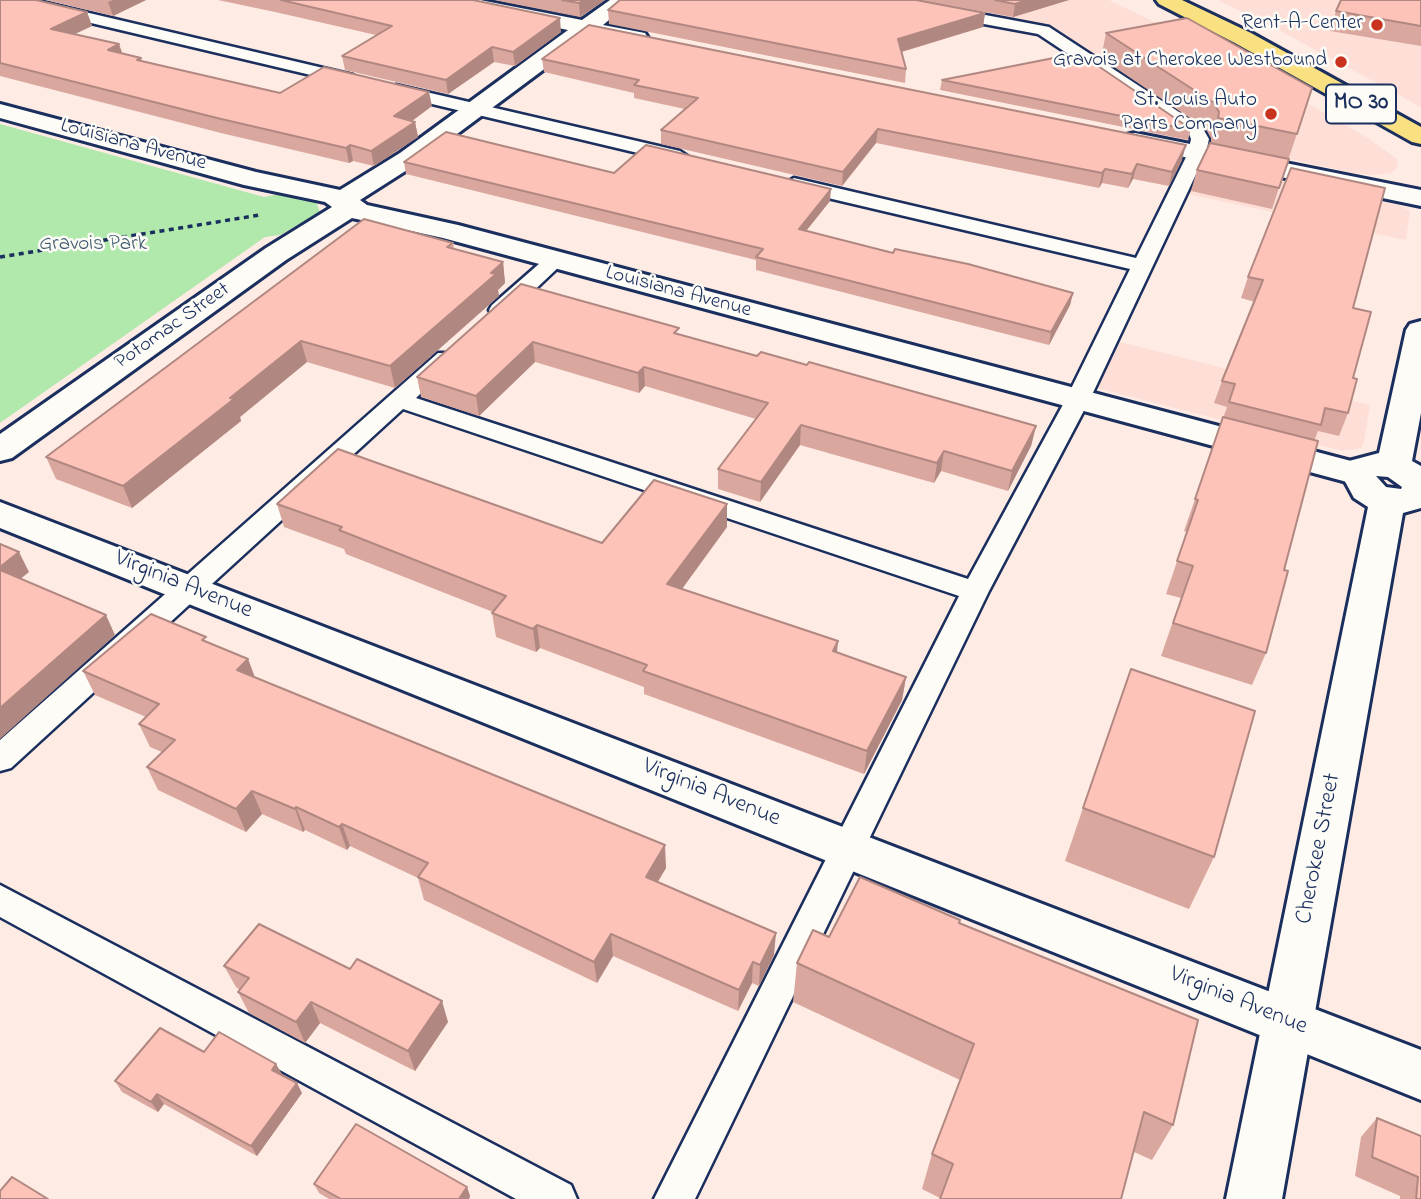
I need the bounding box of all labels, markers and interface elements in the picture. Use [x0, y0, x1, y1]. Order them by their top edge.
place label: Rent-A-Center [1242, 12, 1363, 38]
marker: Rent-A-Center [1369, 17, 1385, 33]
place label: Gravois at Cherokee Westbound [1053, 49, 1327, 75]
marker: Gravois at Cherokee Westbound [1333, 54, 1349, 70]
road number: MO 30 [1326, 85, 1396, 124]
place label: St. Louis Auto Parts Company [1122, 89, 1257, 139]
marker: St. Louis Auto Parts Company [1263, 106, 1279, 122]
street label: Louisiana Avenue [57, 114, 209, 178]
park label: Gravois Park [39, 233, 147, 259]
street label: Louisiana Avenue [602, 261, 754, 325]
street label: Potomac Street [111, 278, 235, 376]
street label: Virginia Avenue [110, 545, 256, 627]
street label: Virginia Avenue [638, 753, 784, 835]
street label: Cherokee Street [1291, 771, 1349, 927]
street label: Virginia Avenue [1165, 961, 1311, 1043]

